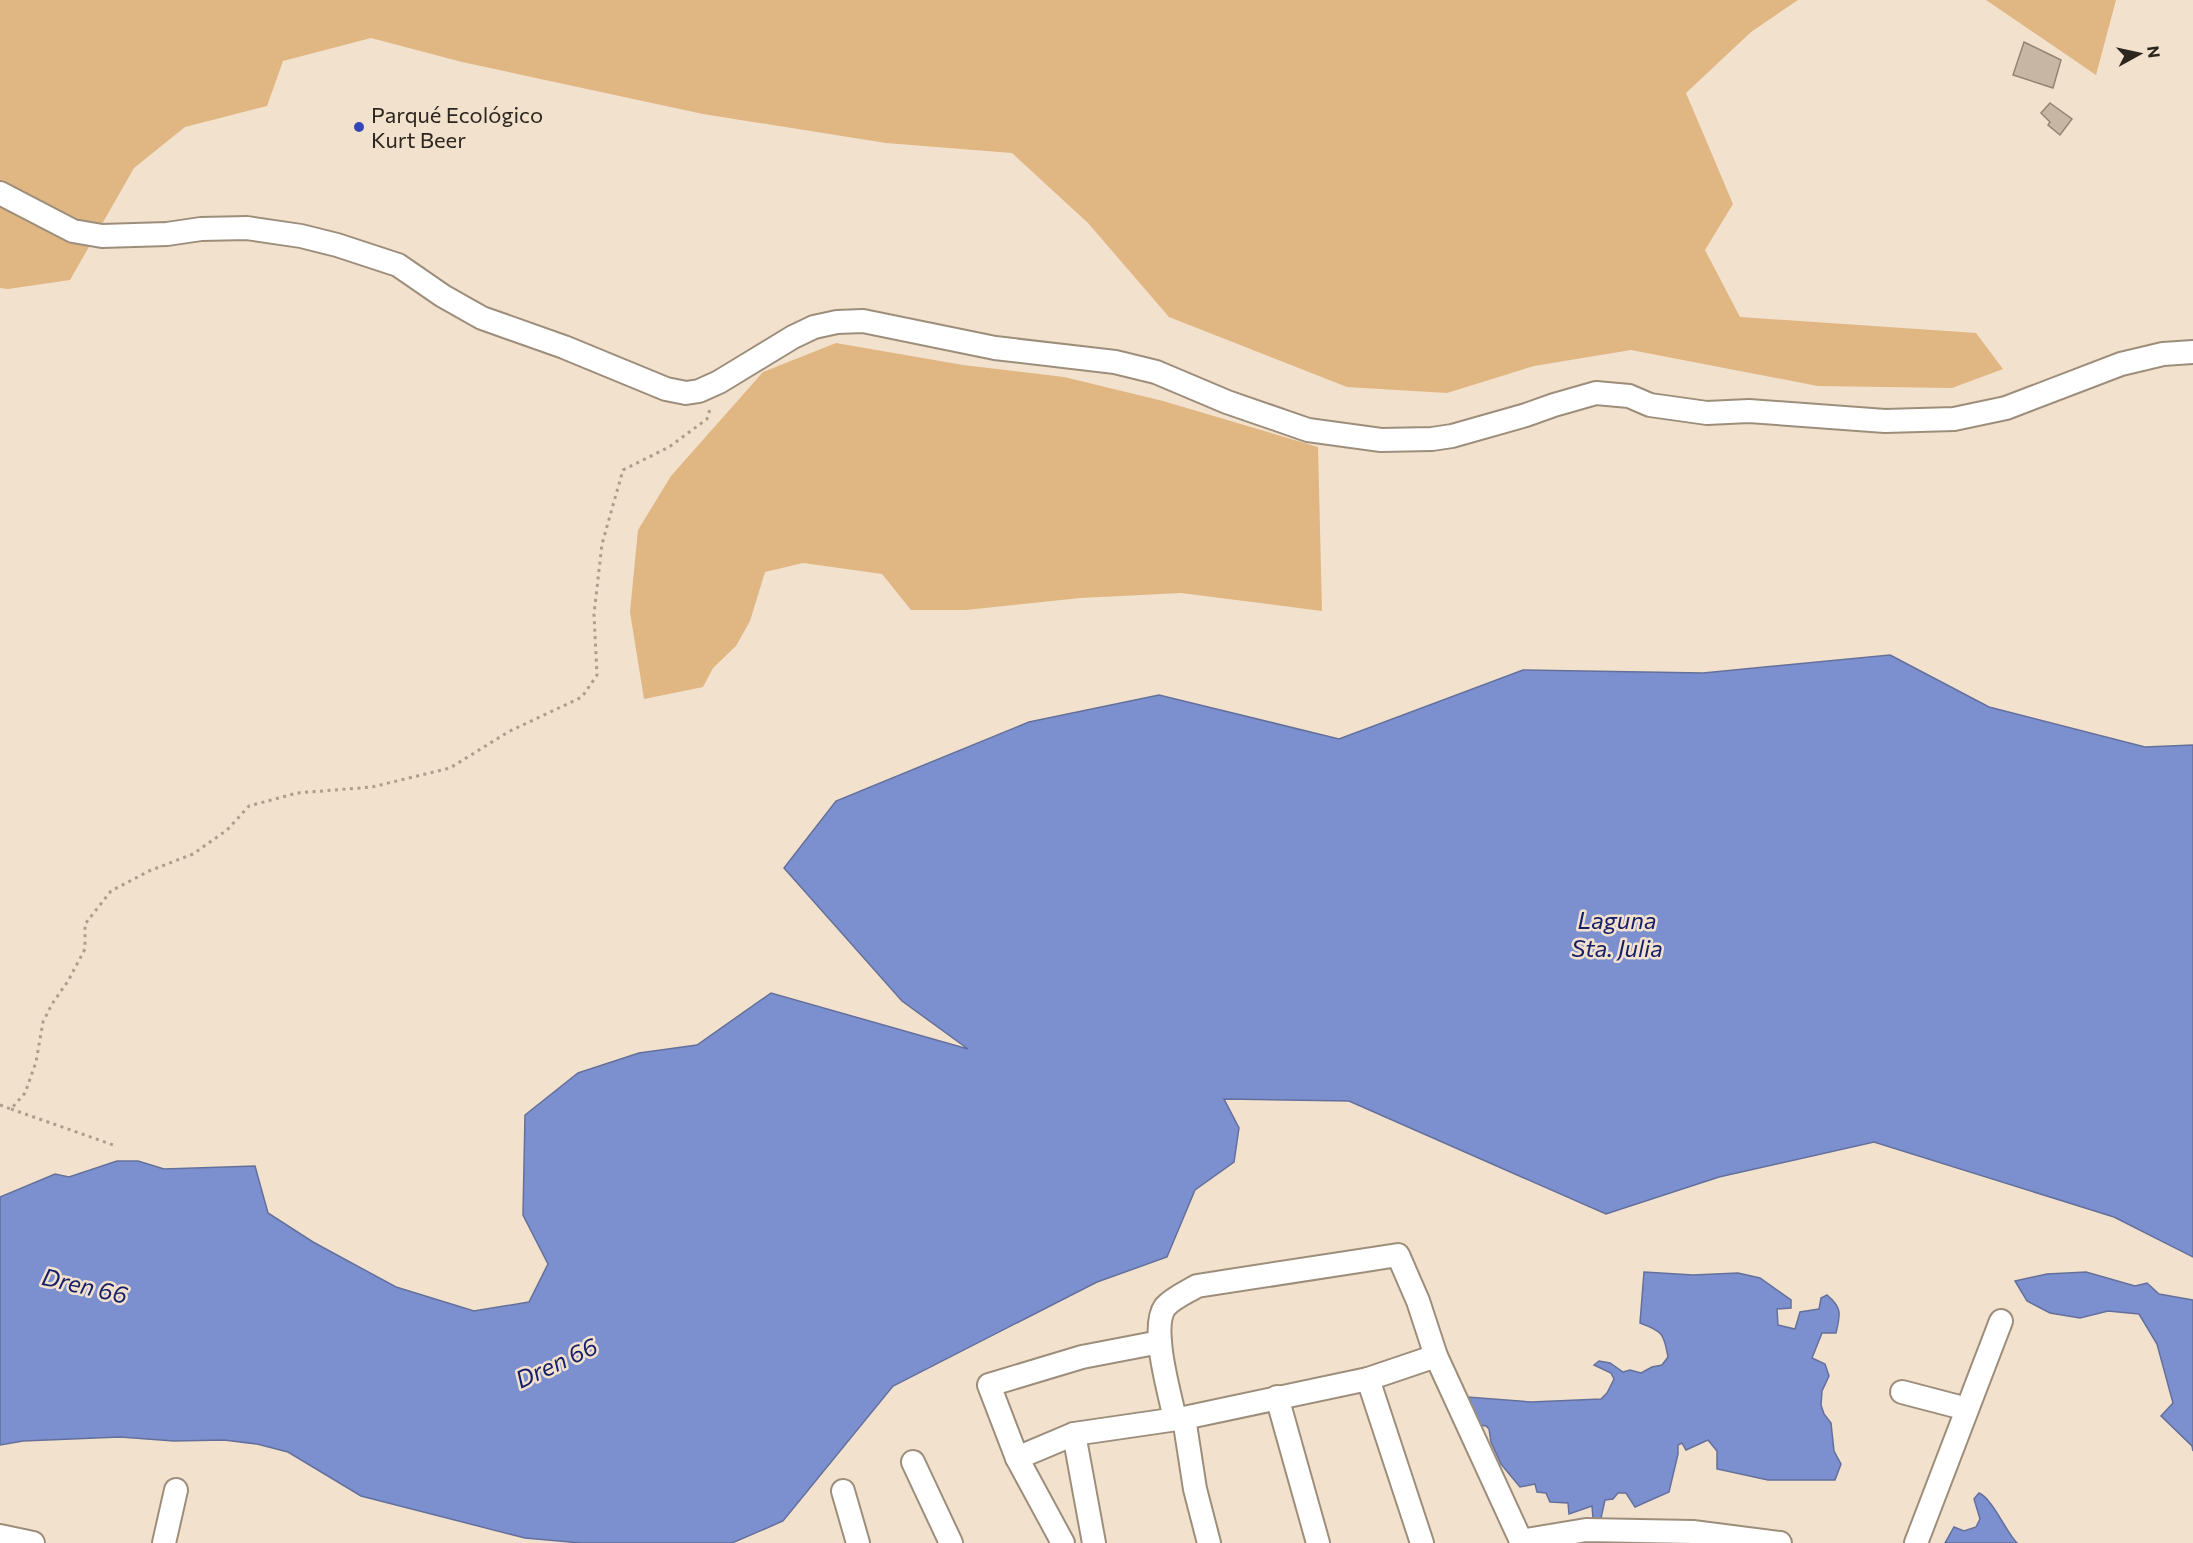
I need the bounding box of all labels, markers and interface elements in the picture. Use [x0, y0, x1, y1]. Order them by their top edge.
north arrow [2109, 24, 2169, 84]
text: N [2144, 45, 2165, 59]
place label: Parqué Ecológico Kurt Beer [371, 101, 543, 153]
marker: Parqué Ecológico Kurt Beer [352, 120, 366, 134]
water label: Laguna Sta. Julia [1571, 905, 1663, 962]
water label: Dren 66 [39, 1261, 131, 1309]
water label: Dren 66 [510, 1330, 602, 1394]

